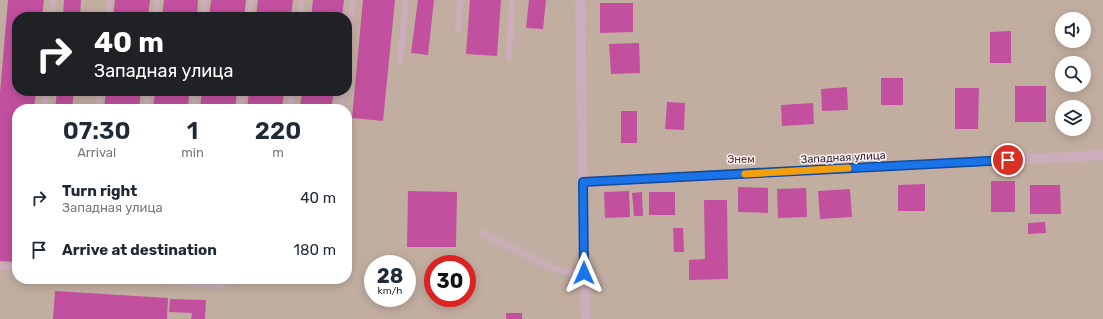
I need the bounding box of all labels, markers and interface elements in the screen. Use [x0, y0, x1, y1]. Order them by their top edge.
map controls [1055, 12, 1091, 136]
button: sound [1055, 12, 1091, 48]
text: 40 m [94, 26, 164, 59]
icon: right [28, 28, 80, 80]
button: search [1055, 56, 1091, 92]
text: Западная улица [94, 60, 233, 82]
button: layers [1055, 100, 1091, 136]
text: 07:30 [63, 117, 131, 145]
text: 1 [187, 117, 198, 145]
text: 220 [255, 117, 301, 145]
pin [991, 143, 1025, 177]
text: Arrival [77, 145, 116, 160]
text: min [181, 145, 204, 160]
text: m [272, 145, 284, 160]
street label: Западная улица [800, 149, 886, 166]
icon: arrive [997, 149, 1019, 171]
park label: Энем [727, 153, 755, 166]
text: Turn right [62, 182, 137, 200]
icon: right [28, 187, 50, 209]
text: 40 m [300, 189, 336, 207]
text: Западная улица [62, 200, 163, 215]
icon: arrive [28, 239, 50, 261]
text: Arrive at destination [62, 241, 217, 259]
text: 180 m [294, 241, 336, 259]
position arrow [563, 252, 605, 294]
speed limit sign: 30 [424, 255, 476, 307]
text: 28 [377, 264, 403, 288]
text: km/h [378, 285, 402, 297]

